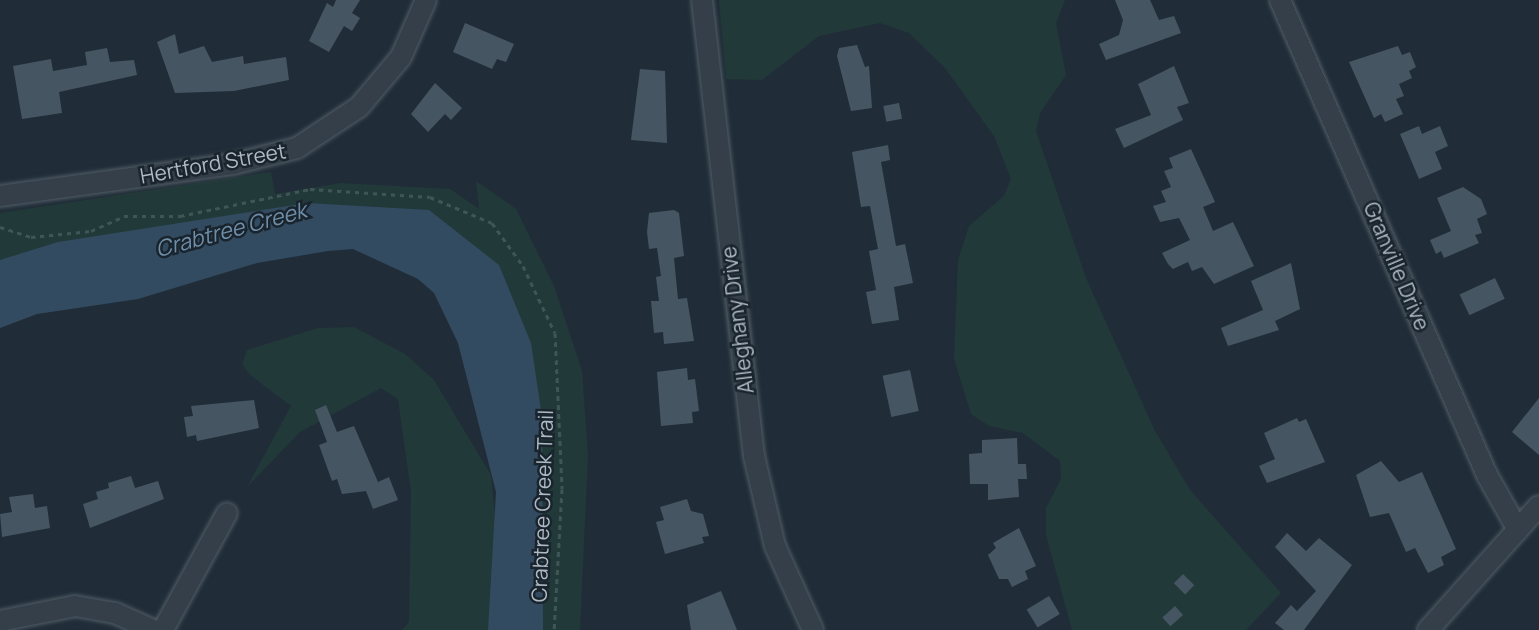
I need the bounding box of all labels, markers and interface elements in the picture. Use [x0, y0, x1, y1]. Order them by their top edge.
street label: Hertford Street [138, 138, 288, 188]
water label: Crabtree Creek [153, 197, 309, 263]
street label: Granville Drive [1359, 198, 1435, 334]
street label: Alleghany Drive [715, 245, 759, 395]
street label: Crabtree Creek Trail [526, 409, 558, 603]

